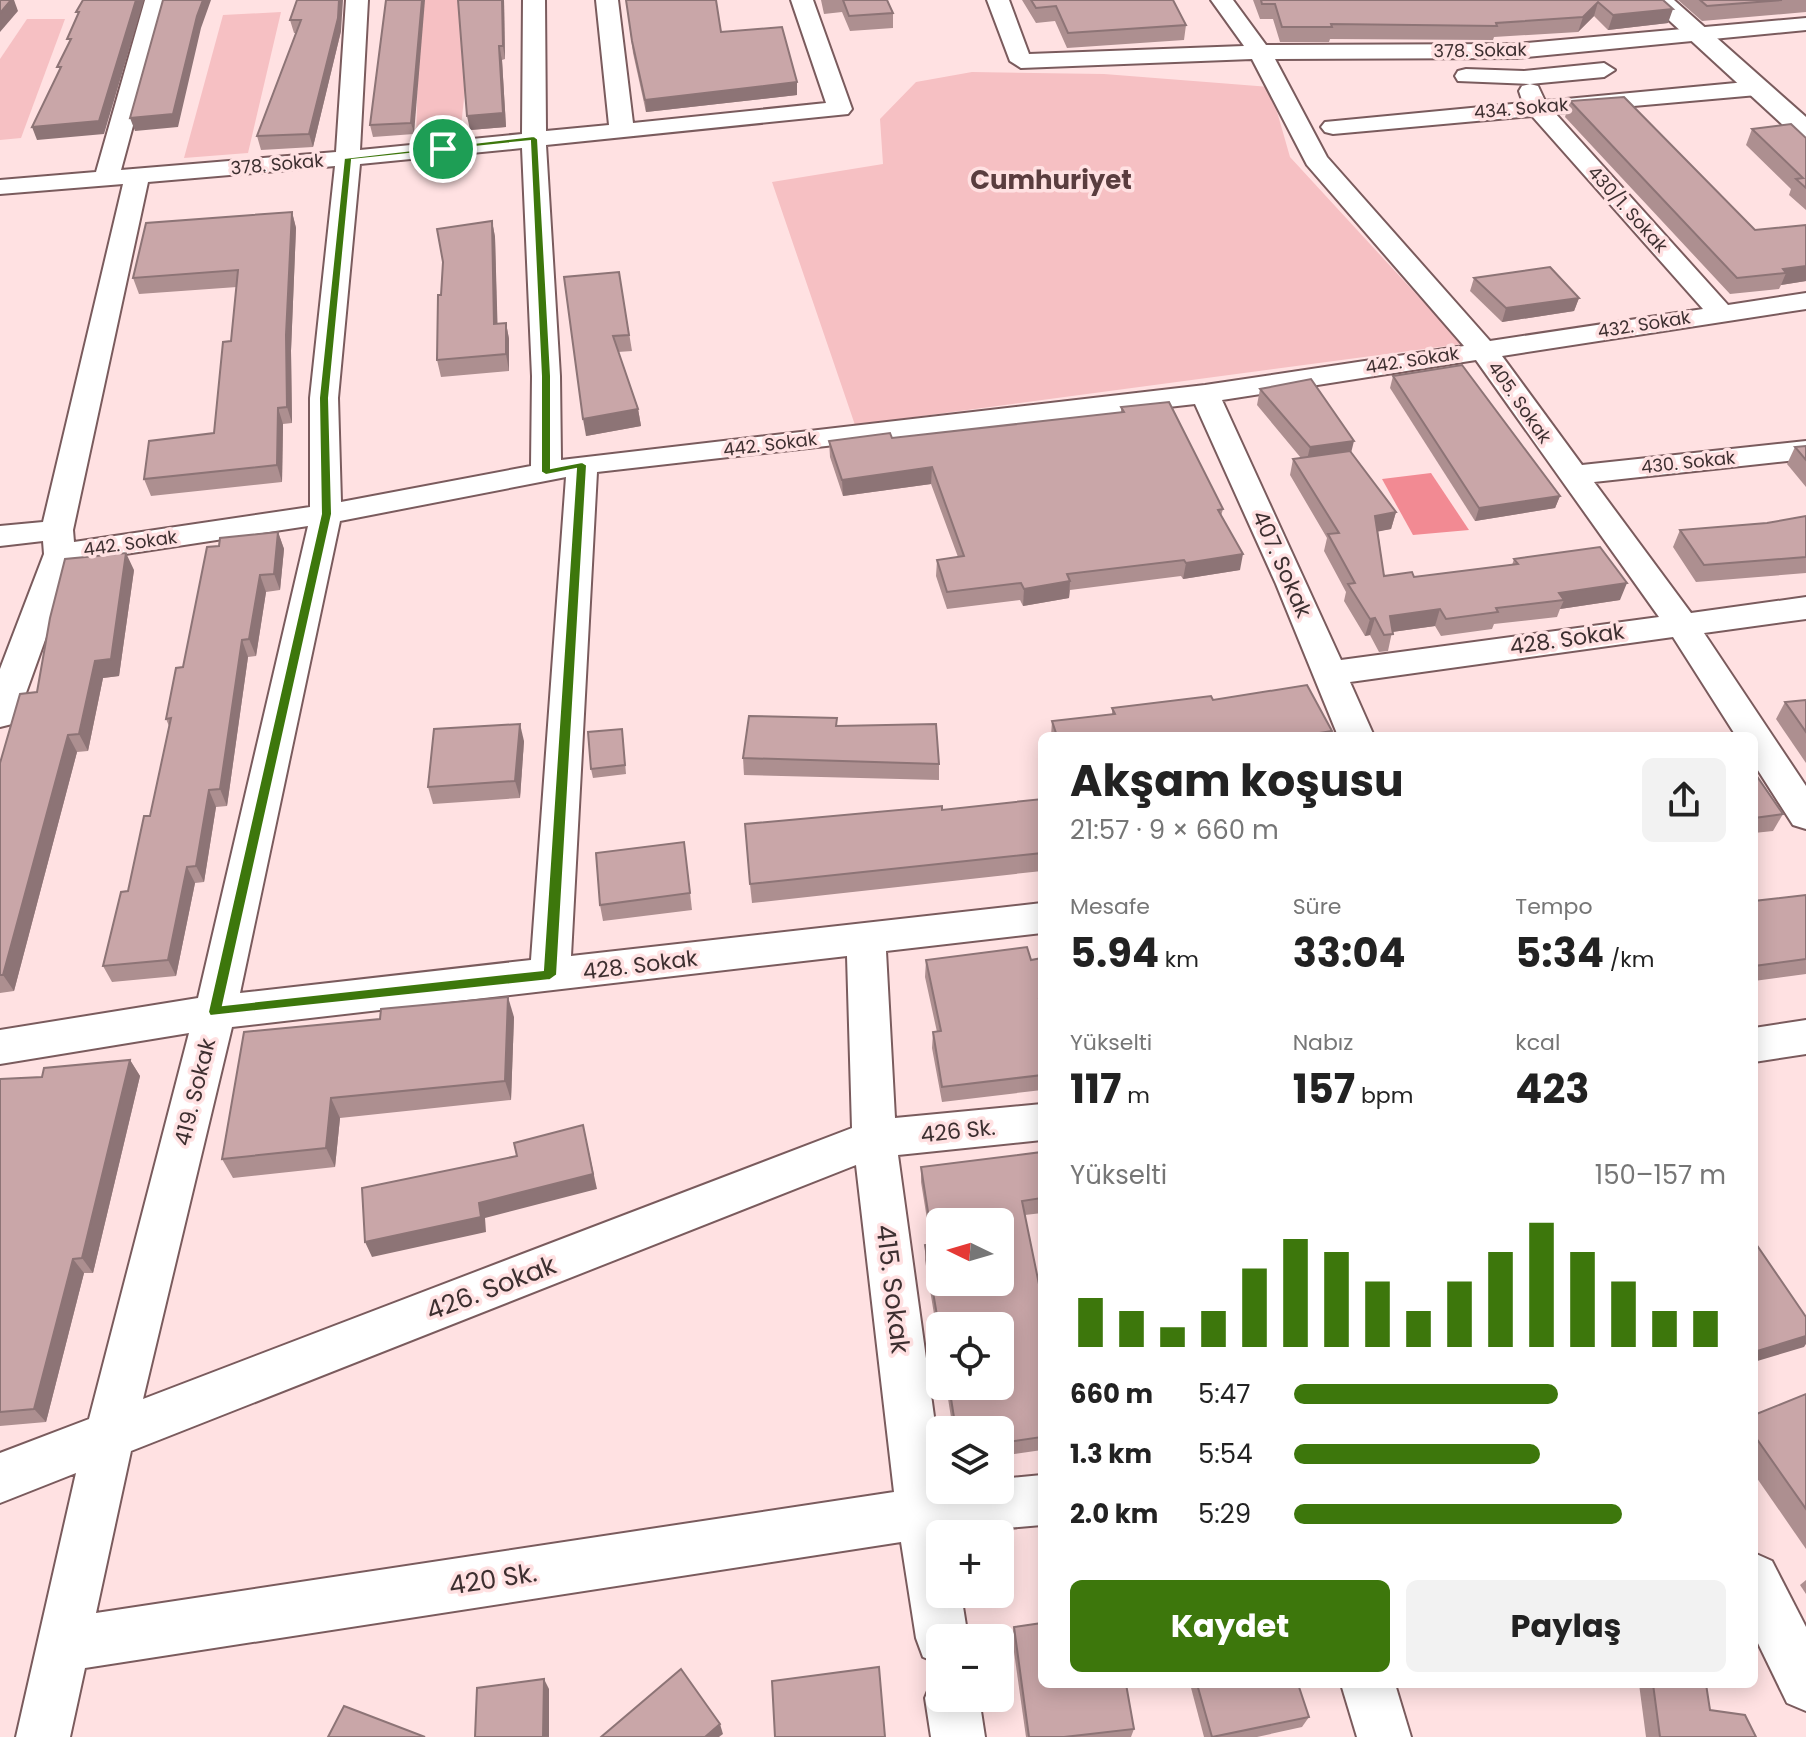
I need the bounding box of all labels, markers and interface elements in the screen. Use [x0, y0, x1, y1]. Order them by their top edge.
street label: 378. Sokak [1433, 37, 1528, 63]
street label: 434. Sokak [1473, 91, 1570, 125]
pin [409, 115, 477, 183]
icon: arrive [421, 127, 465, 171]
street label: 378. Sokak [230, 147, 325, 181]
street label: 430/1. Sokak [1582, 160, 1674, 258]
district label: Cumhuriyet [970, 162, 1132, 198]
street label: 432. Sokak [1596, 304, 1693, 344]
street label: 442. Sokak [1363, 340, 1461, 380]
street label: 405. Sokak [1482, 356, 1558, 449]
street label: 442. Sokak [722, 426, 819, 462]
street label: 430. Sokak [1640, 445, 1737, 479]
street label: 407. Sokak [1245, 505, 1320, 623]
street label: 442. Sokak [82, 524, 179, 562]
street label: 428. Sokak [1508, 616, 1627, 662]
text: Akşam koşusu [1070, 750, 1404, 811]
button: share [1642, 758, 1726, 842]
text: 21:57 · 9 × 660 m [1070, 812, 1279, 848]
text: Mesafe [1070, 891, 1150, 922]
text: Süre [1293, 891, 1342, 922]
text: Tempo [1515, 891, 1592, 922]
text: 5.94 [1070, 925, 1159, 981]
text: 33:04 [1293, 925, 1406, 981]
text: 5:34 [1515, 925, 1604, 981]
street label: 428. Sokak [581, 943, 700, 987]
text: km [1159, 944, 1199, 975]
text: /km [1604, 944, 1654, 975]
text: Yükselti [1070, 1027, 1152, 1058]
text: Nabız [1293, 1027, 1353, 1058]
text: kcal [1515, 1027, 1560, 1058]
street label: 419. Sokak [167, 1034, 223, 1149]
text: 117 [1070, 1061, 1121, 1117]
text: 157 [1293, 1061, 1355, 1117]
text: 423 [1515, 1061, 1589, 1117]
text: m [1121, 1080, 1150, 1111]
text: bpm [1355, 1080, 1413, 1111]
street label: 426 Sk. [919, 1112, 997, 1150]
text: Yükselti [1070, 1157, 1167, 1193]
text: 150–157 m [1595, 1157, 1726, 1193]
north arrow [926, 1208, 1014, 1296]
map controls [926, 1208, 1014, 1712]
street label: 415. Sokak [867, 1222, 919, 1356]
street label: 426. Sokak [421, 1247, 562, 1329]
button: locate [926, 1312, 1014, 1400]
text: 660 m [1070, 1376, 1153, 1412]
text: 5:47 [1198, 1376, 1250, 1412]
button: layers [926, 1416, 1014, 1504]
text: 1.3 km [1070, 1436, 1152, 1472]
text: 5:54 [1198, 1436, 1253, 1472]
text: 2.0 km [1070, 1496, 1158, 1532]
text: 5:29 [1198, 1496, 1251, 1532]
button: + [926, 1520, 1014, 1608]
street label: 420 Sk. [446, 1554, 540, 1604]
button: Kaydet [1070, 1580, 1390, 1672]
button: Paylaş [1406, 1580, 1726, 1672]
button: − [926, 1624, 1014, 1712]

